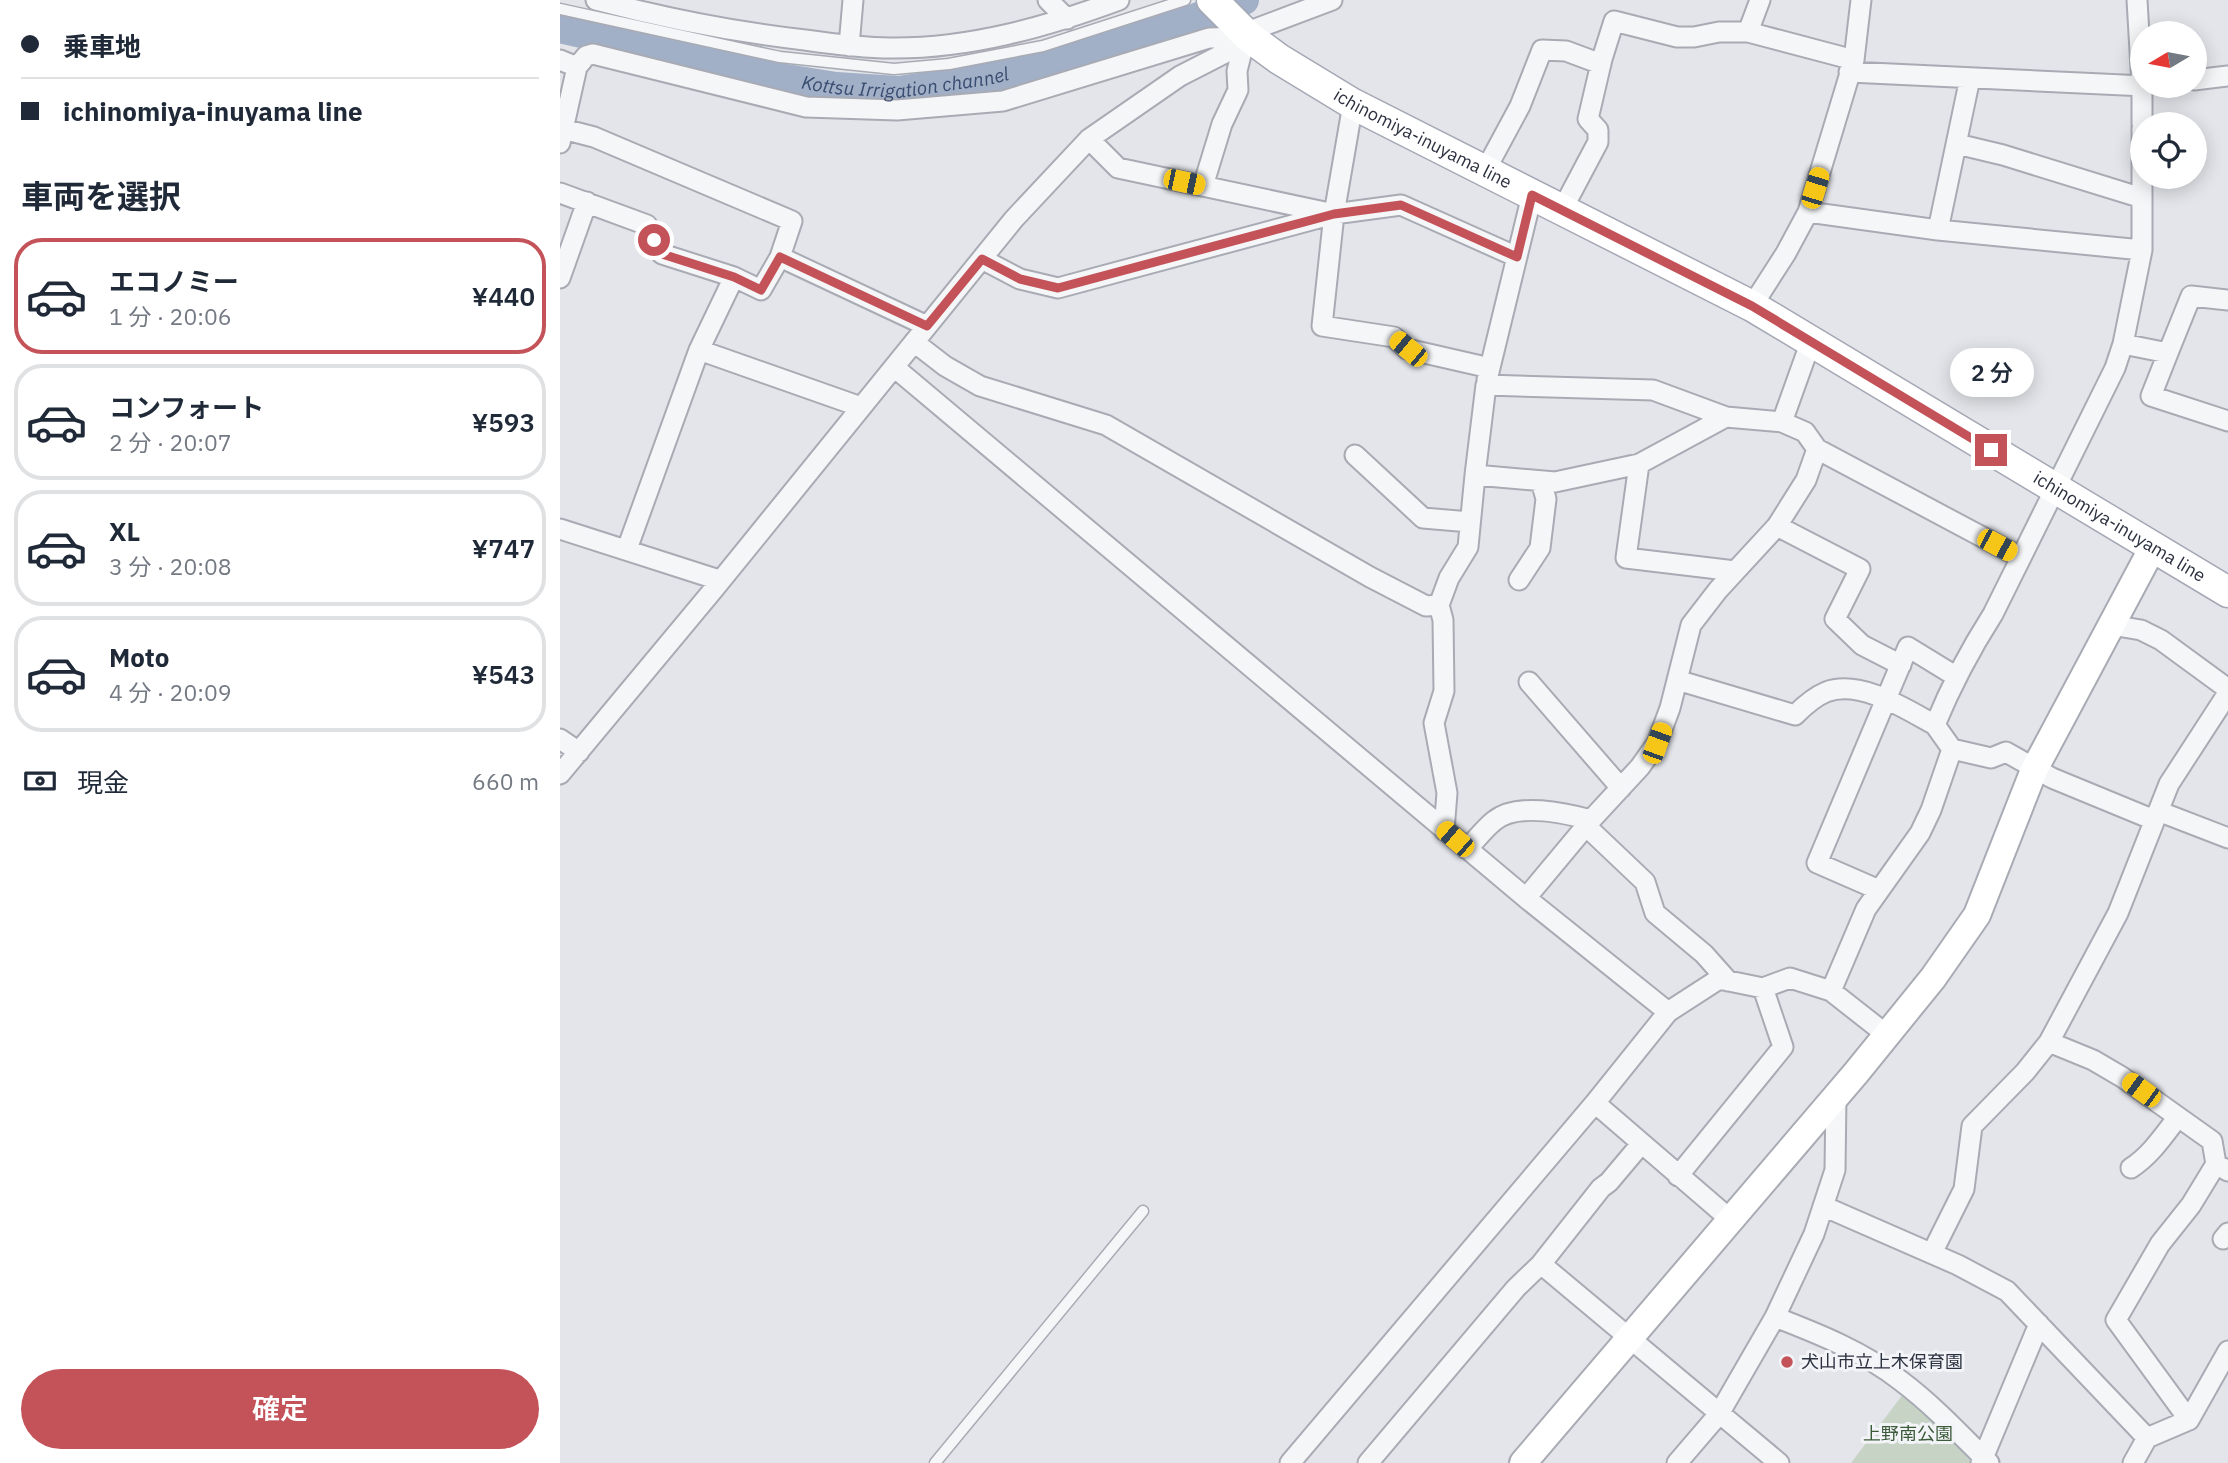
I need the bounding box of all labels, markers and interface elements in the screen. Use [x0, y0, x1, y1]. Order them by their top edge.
north arrow [2130, 21, 2207, 98]
map controls [2130, 21, 2207, 189]
text: 乗車地 [63, 29, 141, 63]
water label: Kottsu Irrigation channel [800, 61, 1011, 103]
street label: ichinomiya-inuyama line [1330, 83, 1516, 193]
text: ichinomiya-inuyama line [63, 94, 363, 128]
button: locate [2130, 112, 2207, 189]
car [1799, 165, 1832, 211]
car [1162, 167, 1207, 197]
text: 車両を選択 [21, 175, 181, 217]
route start [638, 224, 670, 256]
text: エコノミー [109, 264, 239, 298]
icon: car [25, 265, 88, 328]
text: ¥440 [472, 279, 535, 313]
text: 1 分 · 20:06 [109, 301, 232, 331]
car [1386, 327, 1431, 371]
callout: 2 分 [1949, 349, 2033, 398]
text: 2 分 [1971, 357, 2013, 387]
text: コンフォート [109, 390, 264, 424]
icon: car [25, 391, 88, 454]
text: ¥593 [472, 405, 535, 439]
text: 2 分 · 20:07 [109, 427, 232, 457]
route end [1975, 434, 2007, 466]
street label: ichinomiya-inuyama line [2029, 466, 2210, 587]
text: XL [109, 514, 140, 548]
icon: car [25, 517, 88, 580]
car [1974, 526, 2021, 564]
text: ¥747 [472, 531, 535, 565]
text: 3 分 · 20:08 [109, 551, 232, 581]
text: Moto [109, 640, 169, 674]
icon: car [25, 643, 88, 706]
text: ¥543 [472, 657, 535, 691]
text: 4 分 · 20:09 [109, 677, 232, 707]
car [1640, 720, 1675, 766]
icon: cash [21, 762, 59, 800]
text: 現金 [77, 765, 129, 799]
text: 660 m [472, 766, 539, 796]
car [1433, 817, 1478, 861]
car [2118, 1069, 2165, 1111]
place label: 犬山市立上木保育園 [1801, 1350, 1963, 1373]
marker: 犬山市立上木保育園 [1779, 1354, 1795, 1370]
button: 確定 [21, 1369, 539, 1449]
park label: 上野南公園 [1863, 1422, 1953, 1445]

